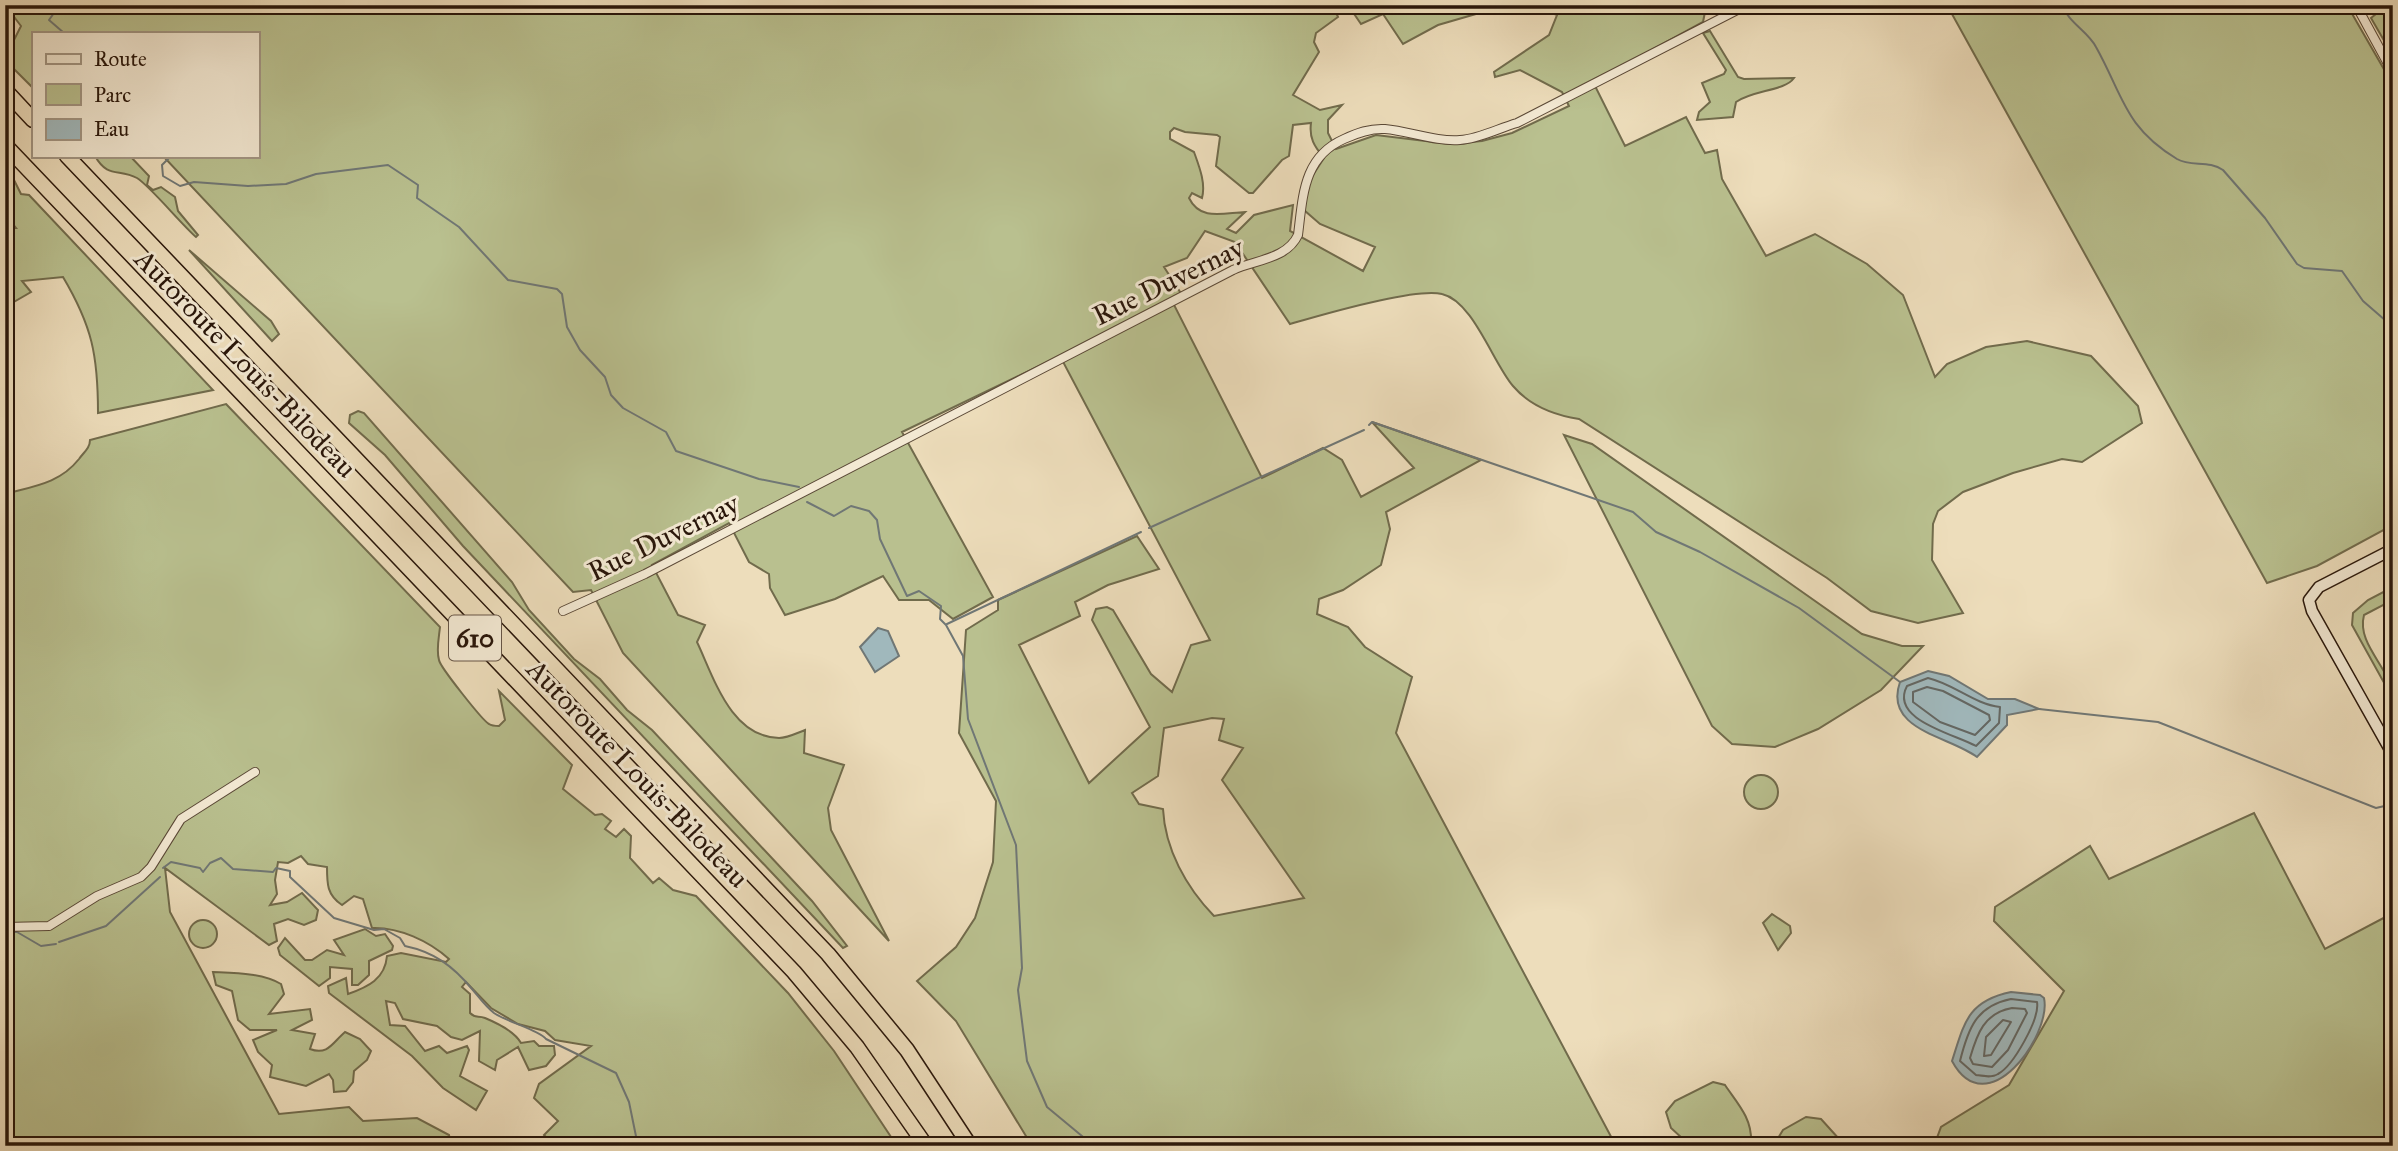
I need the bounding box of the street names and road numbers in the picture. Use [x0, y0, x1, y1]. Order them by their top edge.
street label: Rue Duvernay [1087, 229, 1250, 333]
street label: Autoroute Louis-Bilodeau [127, 241, 364, 485]
street label: Rue Duvernay [582, 485, 745, 589]
road number: 610 [449, 616, 501, 660]
street label: Autoroute Louis-Bilodeau [519, 651, 756, 895]

